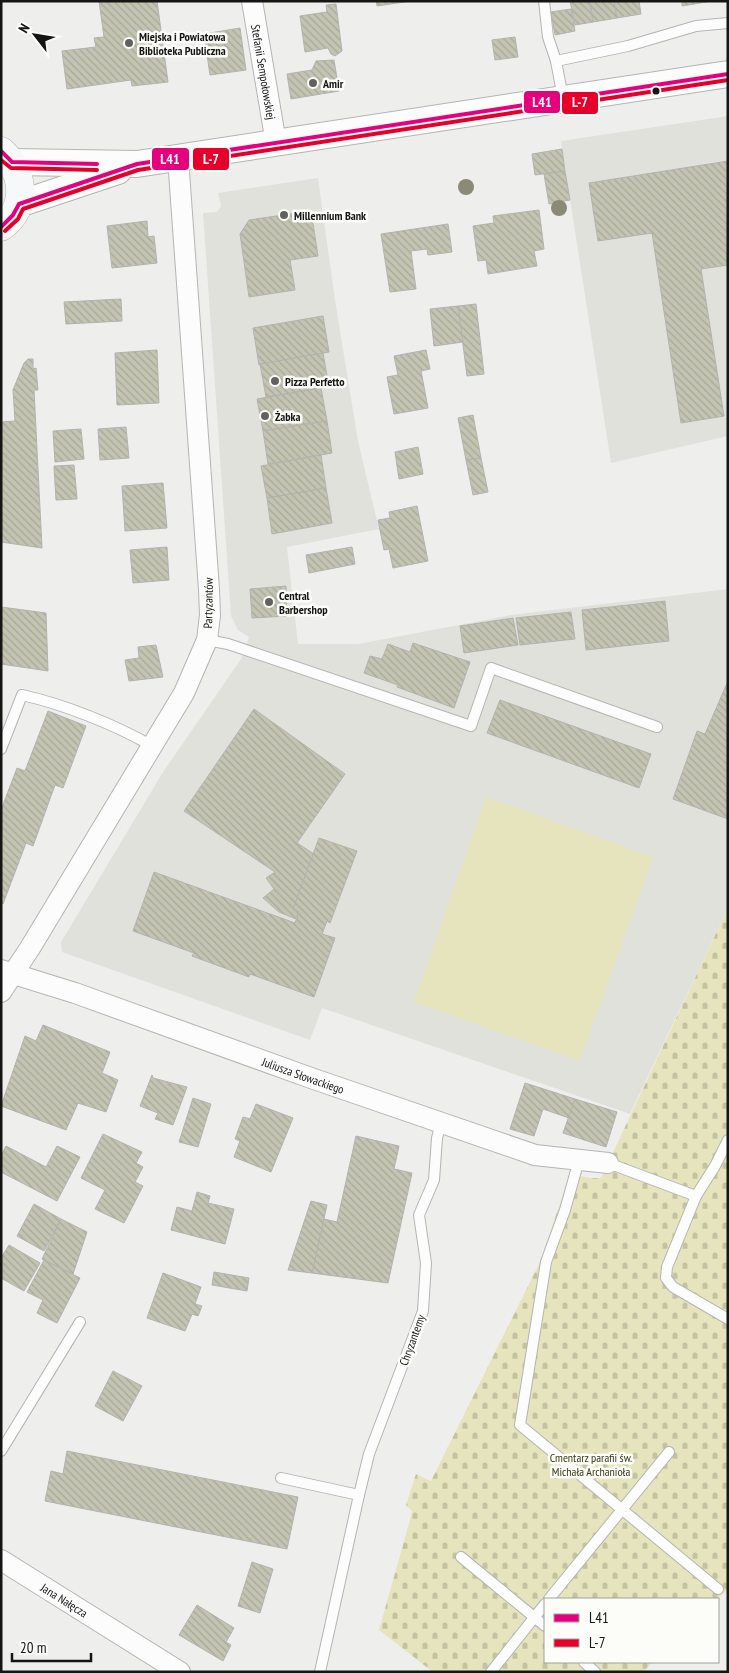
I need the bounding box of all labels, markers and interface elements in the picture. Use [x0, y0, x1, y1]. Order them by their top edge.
north arrow [10, 10, 60, 60]
text: N [14, 20, 34, 36]
street label: Stefanii Sempołowskiej [249, 23, 279, 121]
place label: Miejska i Powiatowa Biblioteka Publiczna [139, 29, 226, 58]
marker: Miejska i Powiatowa Biblioteka Publiczna [123, 37, 135, 49]
place label: Amir [322, 76, 344, 91]
marker: Amir [307, 77, 319, 89]
unlabelled marker [651, 86, 661, 96]
line badge: L41 [523, 90, 561, 114]
line badge: L-7 [561, 91, 599, 115]
text: L41 [532, 93, 552, 111]
text: L-7 [572, 93, 588, 111]
line badge: L41 [151, 147, 190, 171]
line badge: L-7 [192, 147, 230, 171]
text: L41 [160, 150, 180, 168]
text: L-7 [203, 150, 219, 168]
place label: Millennium Bank [294, 208, 366, 223]
marker: Millennium Bank [278, 209, 290, 221]
place label: Pizza Perfetto [285, 374, 345, 389]
marker: Pizza Perfetto [269, 375, 281, 387]
place label: Żabka [275, 409, 300, 424]
marker: Żabka [259, 410, 271, 422]
street label: Partyzantów [200, 577, 216, 629]
place label: Central Barbershop [279, 588, 328, 617]
marker: Central Barbershop [263, 596, 275, 608]
street label: Juliusza Słowackiego [259, 1053, 346, 1096]
street label: Chryzantemy [396, 1312, 428, 1368]
park label: Cmentarz parafii św. Michała Archanioła [550, 1450, 632, 1479]
street label: Jana Nałęcza [37, 1579, 91, 1620]
legend [544, 1598, 719, 1663]
text: L41 [589, 1608, 609, 1627]
scale bar [12, 1630, 91, 1662]
text: L-7 [589, 1633, 605, 1652]
text: 20 m [20, 1638, 46, 1657]

